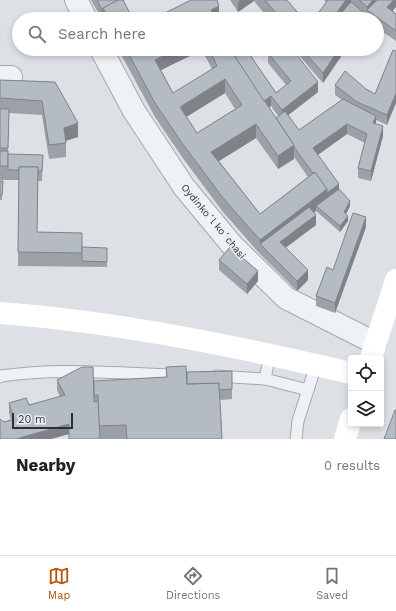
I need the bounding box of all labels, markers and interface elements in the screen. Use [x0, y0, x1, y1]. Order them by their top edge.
search box [12, 12, 384, 56]
icon: search [26, 23, 48, 45]
text: Search here [58, 25, 146, 43]
street label: Oydinkoʻl koʻchasi [179, 182, 248, 261]
map controls [348, 355, 384, 427]
button: locate [348, 355, 384, 391]
button: layers [348, 391, 384, 427]
scale bar [12, 411, 73, 430]
text: 20 m [18, 413, 46, 426]
text: Nearby [16, 455, 75, 475]
text: 0 results [324, 458, 380, 473]
tab: Map [48, 565, 70, 602]
tab: Directions [166, 565, 220, 602]
tab: Saved [316, 565, 348, 602]

